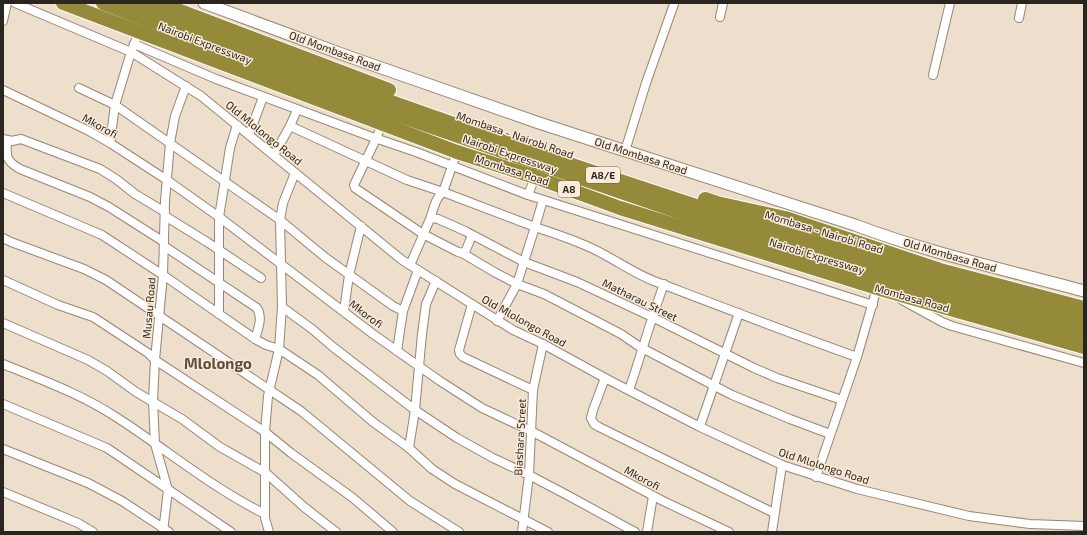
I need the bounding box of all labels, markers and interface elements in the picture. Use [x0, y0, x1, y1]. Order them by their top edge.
street label: Nairobi Expressway [157, 19, 254, 66]
street label: Old Mombasa Road [288, 28, 383, 73]
street label: Old Mlolongo Road [223, 98, 305, 167]
street label: Mombasa - Nairobi Road [455, 108, 575, 161]
street label: Mkorofi [80, 111, 120, 141]
street label: Nairobi Expressway [461, 131, 559, 176]
street label: Old Mombasa Road [593, 134, 689, 177]
street label: Mombasa Road [473, 151, 551, 188]
road number: A8/E [586, 167, 620, 183]
road number: A8 [558, 181, 580, 197]
street label: Mombasa - Nairobi Road [763, 207, 885, 256]
street label: Nairobi Expressway [768, 235, 867, 276]
street label: Old Mombasa Road [902, 235, 998, 274]
street label: Matharau Street [600, 276, 680, 323]
street label: Musau Road [139, 277, 158, 339]
street label: Mombasa Road [873, 281, 951, 314]
street label: Old Mlolongo Road [480, 292, 569, 349]
street label: Mkorofi [347, 297, 386, 330]
district label: Mlolongo [184, 354, 252, 372]
street label: Biashara Street [511, 398, 528, 476]
street label: Old Mlolongo Road [777, 445, 871, 486]
street label: Mkorofi [622, 463, 662, 492]

